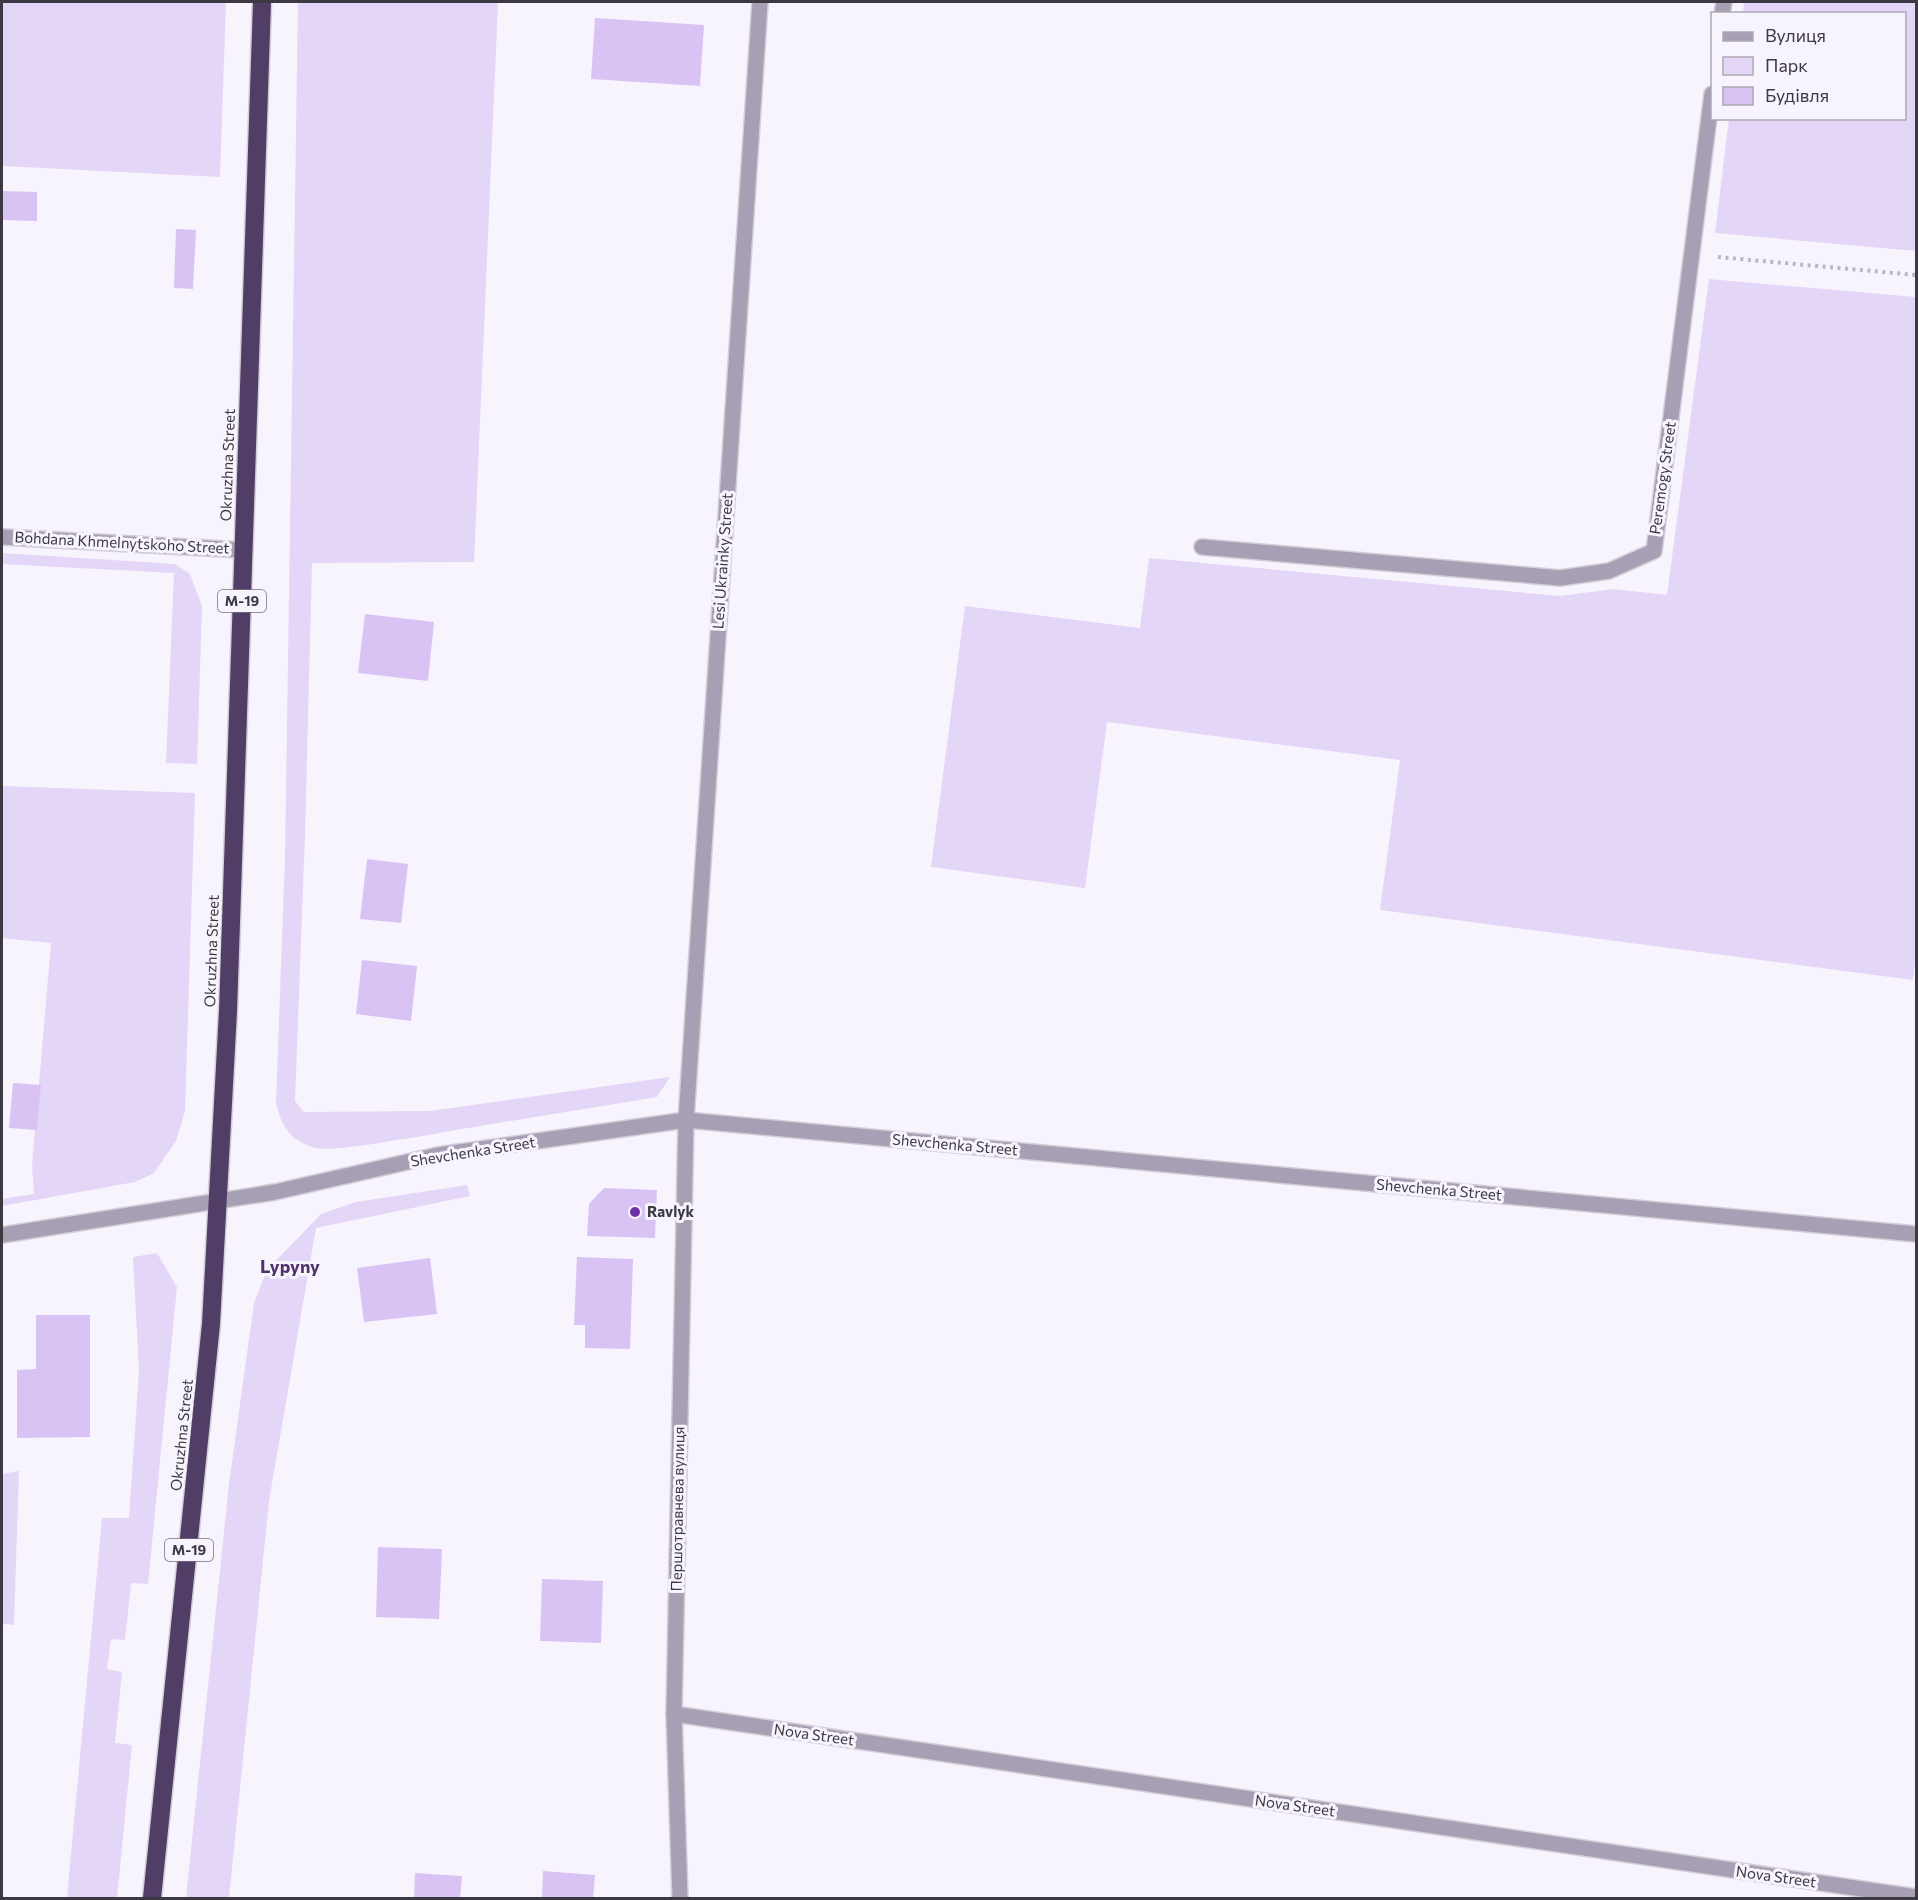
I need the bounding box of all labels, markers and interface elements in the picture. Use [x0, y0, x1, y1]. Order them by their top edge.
legend [1711, 12, 1906, 120]
text: Вулиця [1765, 24, 1826, 46]
text: Парк [1765, 54, 1808, 76]
text: Будівля [1765, 84, 1829, 106]
street label: Okruzhna Street [216, 408, 238, 522]
street label: Peremogy Street [1645, 420, 1679, 536]
street label: Lesi Ukrainky Street [708, 492, 736, 630]
street label: Bohdana Khmelnytskoho Street [14, 527, 230, 557]
road number: М-19 [218, 590, 266, 612]
street label: Okruzhna Street [200, 894, 222, 1008]
street label: Shevchenka Street [891, 1130, 1019, 1158]
street label: Shevchenka Street [409, 1132, 537, 1170]
street label: Shevchenka Street [1375, 1175, 1503, 1203]
place label: Ravlyk [647, 1202, 694, 1220]
marker: Ravlyk [628, 1205, 642, 1219]
district label: Lypyny [260, 1255, 320, 1277]
street label: Okruzhna Street [166, 1378, 196, 1492]
street label: Першотравнева вулиця [667, 1426, 687, 1592]
road number: М-19 [165, 1539, 213, 1561]
street label: Nova Street [773, 1719, 855, 1749]
street label: Nova Street [1254, 1790, 1336, 1820]
street label: Nova Street [1735, 1861, 1817, 1891]

